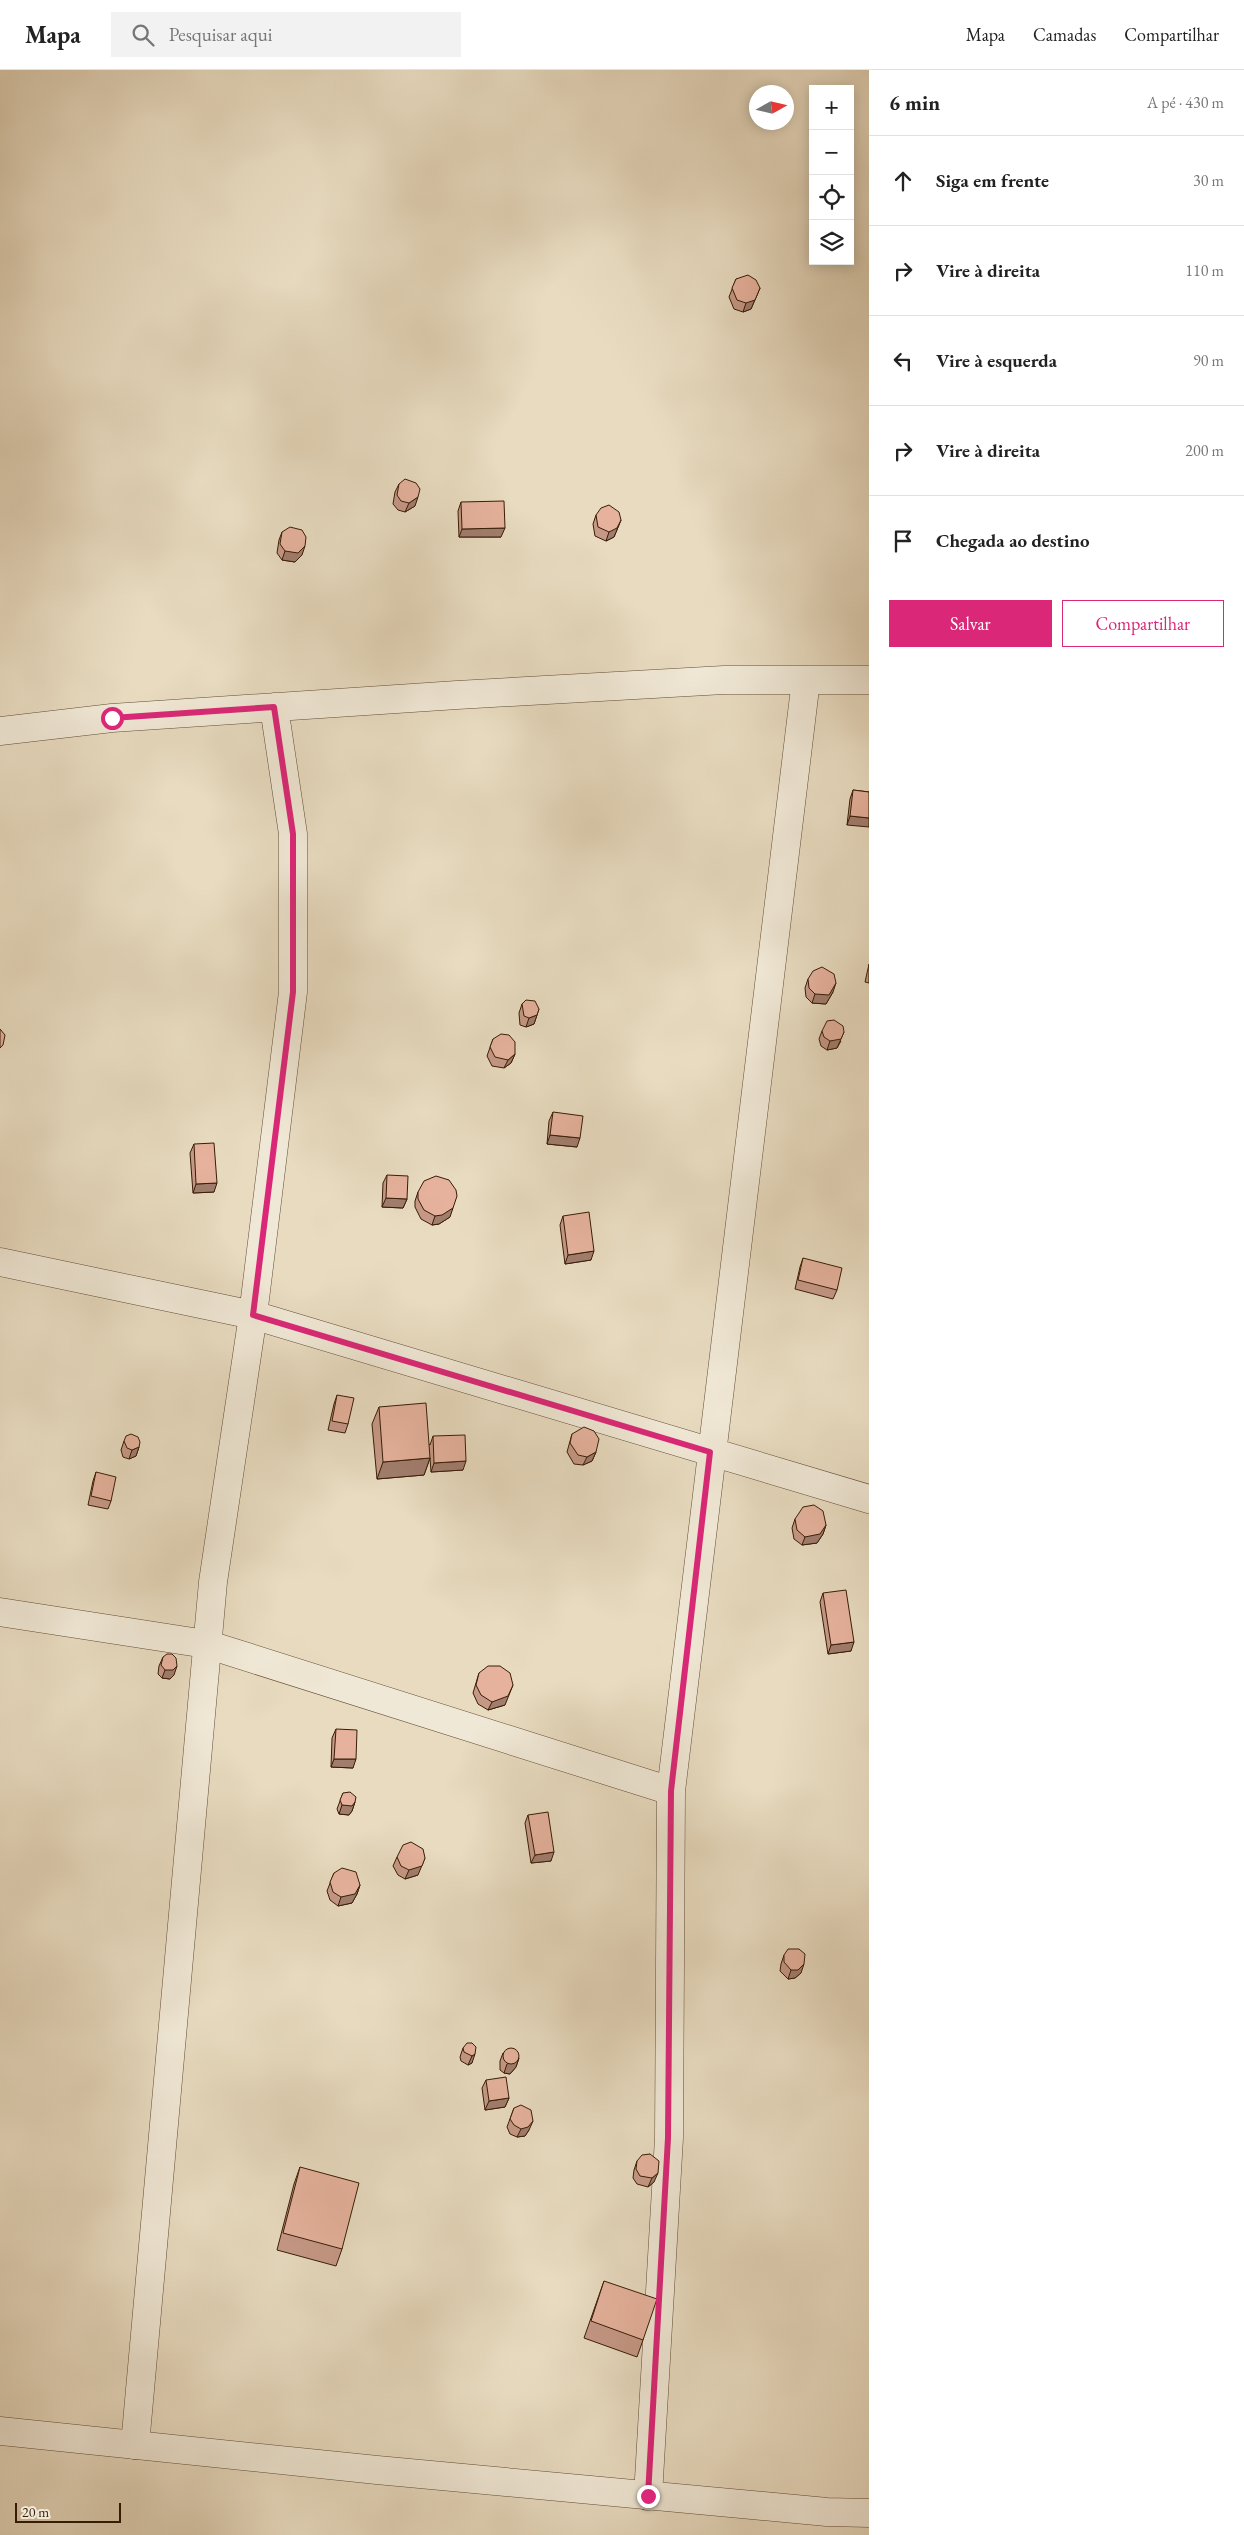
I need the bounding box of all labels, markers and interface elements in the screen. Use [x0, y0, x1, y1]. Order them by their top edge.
search box [111, 12, 461, 57]
text: Mapa [25, 19, 81, 50]
icon: search [129, 21, 157, 49]
text: Pesquisar aqui [169, 22, 272, 47]
text: Mapa [966, 23, 1005, 46]
text: Camadas [1033, 23, 1096, 46]
text: Compartilhar [1124, 23, 1219, 46]
north arrow [749, 85, 794, 130]
map controls [809, 85, 854, 265]
button: + [809, 85, 854, 130]
text: 6 min [889, 89, 940, 116]
text: A pé · 430 m [1147, 92, 1224, 113]
button: − [809, 130, 854, 175]
icon: ahead [889, 167, 917, 195]
text: Siga em frente [936, 168, 1049, 193]
text: 30 m [1193, 170, 1224, 191]
button: locate [809, 175, 854, 220]
button: layers [809, 220, 854, 265]
icon: right [889, 257, 917, 285]
text: Vire à direita [936, 258, 1040, 283]
text: 110 m [1185, 260, 1224, 281]
icon: left [889, 347, 917, 375]
text: Vire à esquerda [936, 348, 1057, 373]
text: 90 m [1193, 350, 1224, 371]
icon: right [889, 437, 917, 465]
text: Vire à direita [936, 438, 1040, 463]
text: 200 m [1185, 440, 1224, 461]
icon: arrive [889, 527, 917, 555]
text: Chegada ao destino [936, 528, 1090, 553]
button: Salvar [889, 600, 1052, 647]
button: Compartilhar [1062, 600, 1224, 647]
route start [101, 707, 124, 730]
route end [637, 2485, 660, 2508]
scale bar [15, 2500, 121, 2523]
text: 20 m [22, 2503, 49, 2521]

